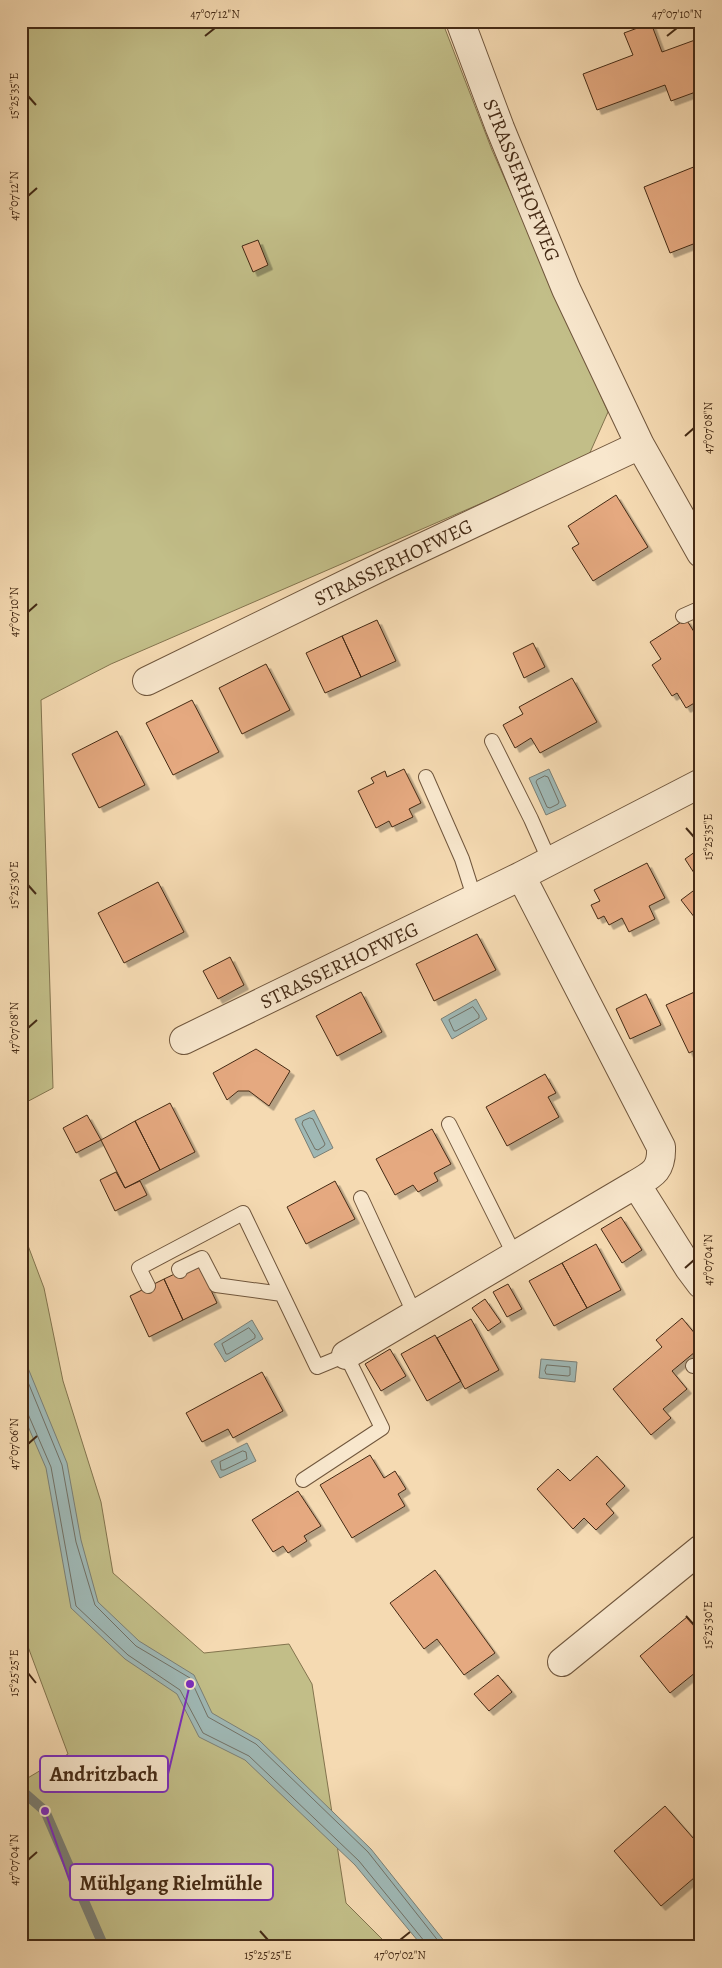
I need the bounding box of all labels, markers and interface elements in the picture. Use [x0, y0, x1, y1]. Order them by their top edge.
text: 47°07'12"N [190, 6, 240, 22]
text: 47°07'10"N [652, 6, 703, 22]
text: 15°25'35"E [6, 73, 22, 119]
street label: STRASSERHOFWEG [477, 95, 567, 266]
text: 47°07'12"N [6, 171, 22, 221]
text: 47°07'08"N [700, 402, 716, 454]
street label: STRASSERHOFWEG [309, 512, 477, 613]
text: 47°07'10"N [6, 586, 22, 637]
text: 15°25'35"E [700, 814, 716, 860]
text: 15°25'30"E [6, 861, 22, 909]
street label: STRASSERHOFWEG [255, 915, 423, 1016]
text: 47°07'08"N [6, 1002, 22, 1054]
text: 47°07'04"N [700, 1234, 716, 1286]
text: 47°07'06"N [6, 1418, 22, 1470]
text: 15°25'30"E [700, 1601, 716, 1649]
text: 15°25'25"E [6, 1649, 22, 1697]
callout: Andritzbach [40, 1756, 168, 1792]
text: Andritzbach [49, 1760, 158, 1788]
text: 47°07'04"N [6, 1834, 22, 1886]
callout: Mühlgang Rielmühle [70, 1864, 273, 1900]
text: Mühlgang Rielmühle [80, 1869, 263, 1897]
text: 15°25'25"E [244, 1947, 292, 1963]
text: 47°07'02"N [374, 1947, 426, 1963]

